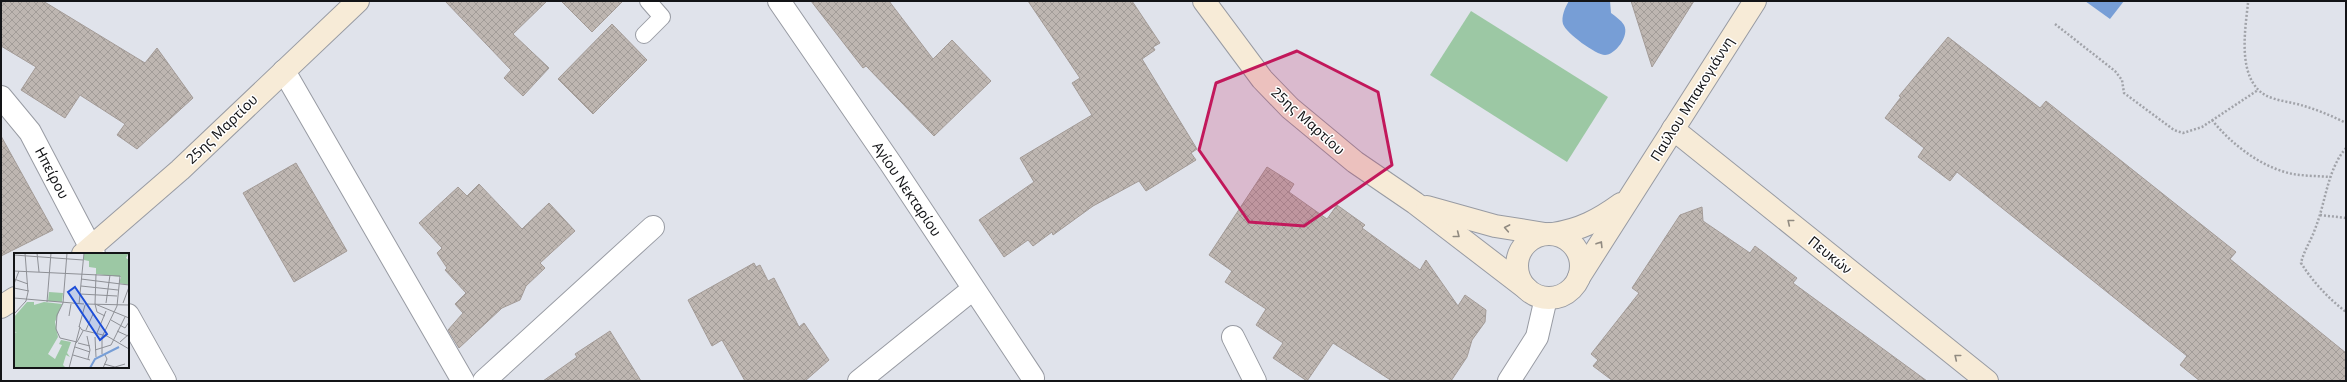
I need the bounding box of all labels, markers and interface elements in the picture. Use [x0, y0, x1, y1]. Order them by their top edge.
street label: Παύλου Μπακογιάννη [1645, 33, 1738, 165]
street label: 25ης Μαρτίου [1268, 83, 1349, 159]
street label: 25ης Μαρτίου [182, 90, 262, 168]
street label: Αγίου Νεκταρίου [869, 138, 946, 240]
street label: Ηπείρου [31, 144, 74, 202]
one-way arrow [1787, 220, 1794, 227]
one-way arrow [1504, 225, 1510, 233]
one-way arrow [1452, 231, 1459, 238]
street label: Πευκών [1805, 231, 1856, 278]
one-way arrow [1595, 241, 1603, 248]
inset map [14, 253, 129, 368]
one-way arrow [1954, 354, 1961, 361]

